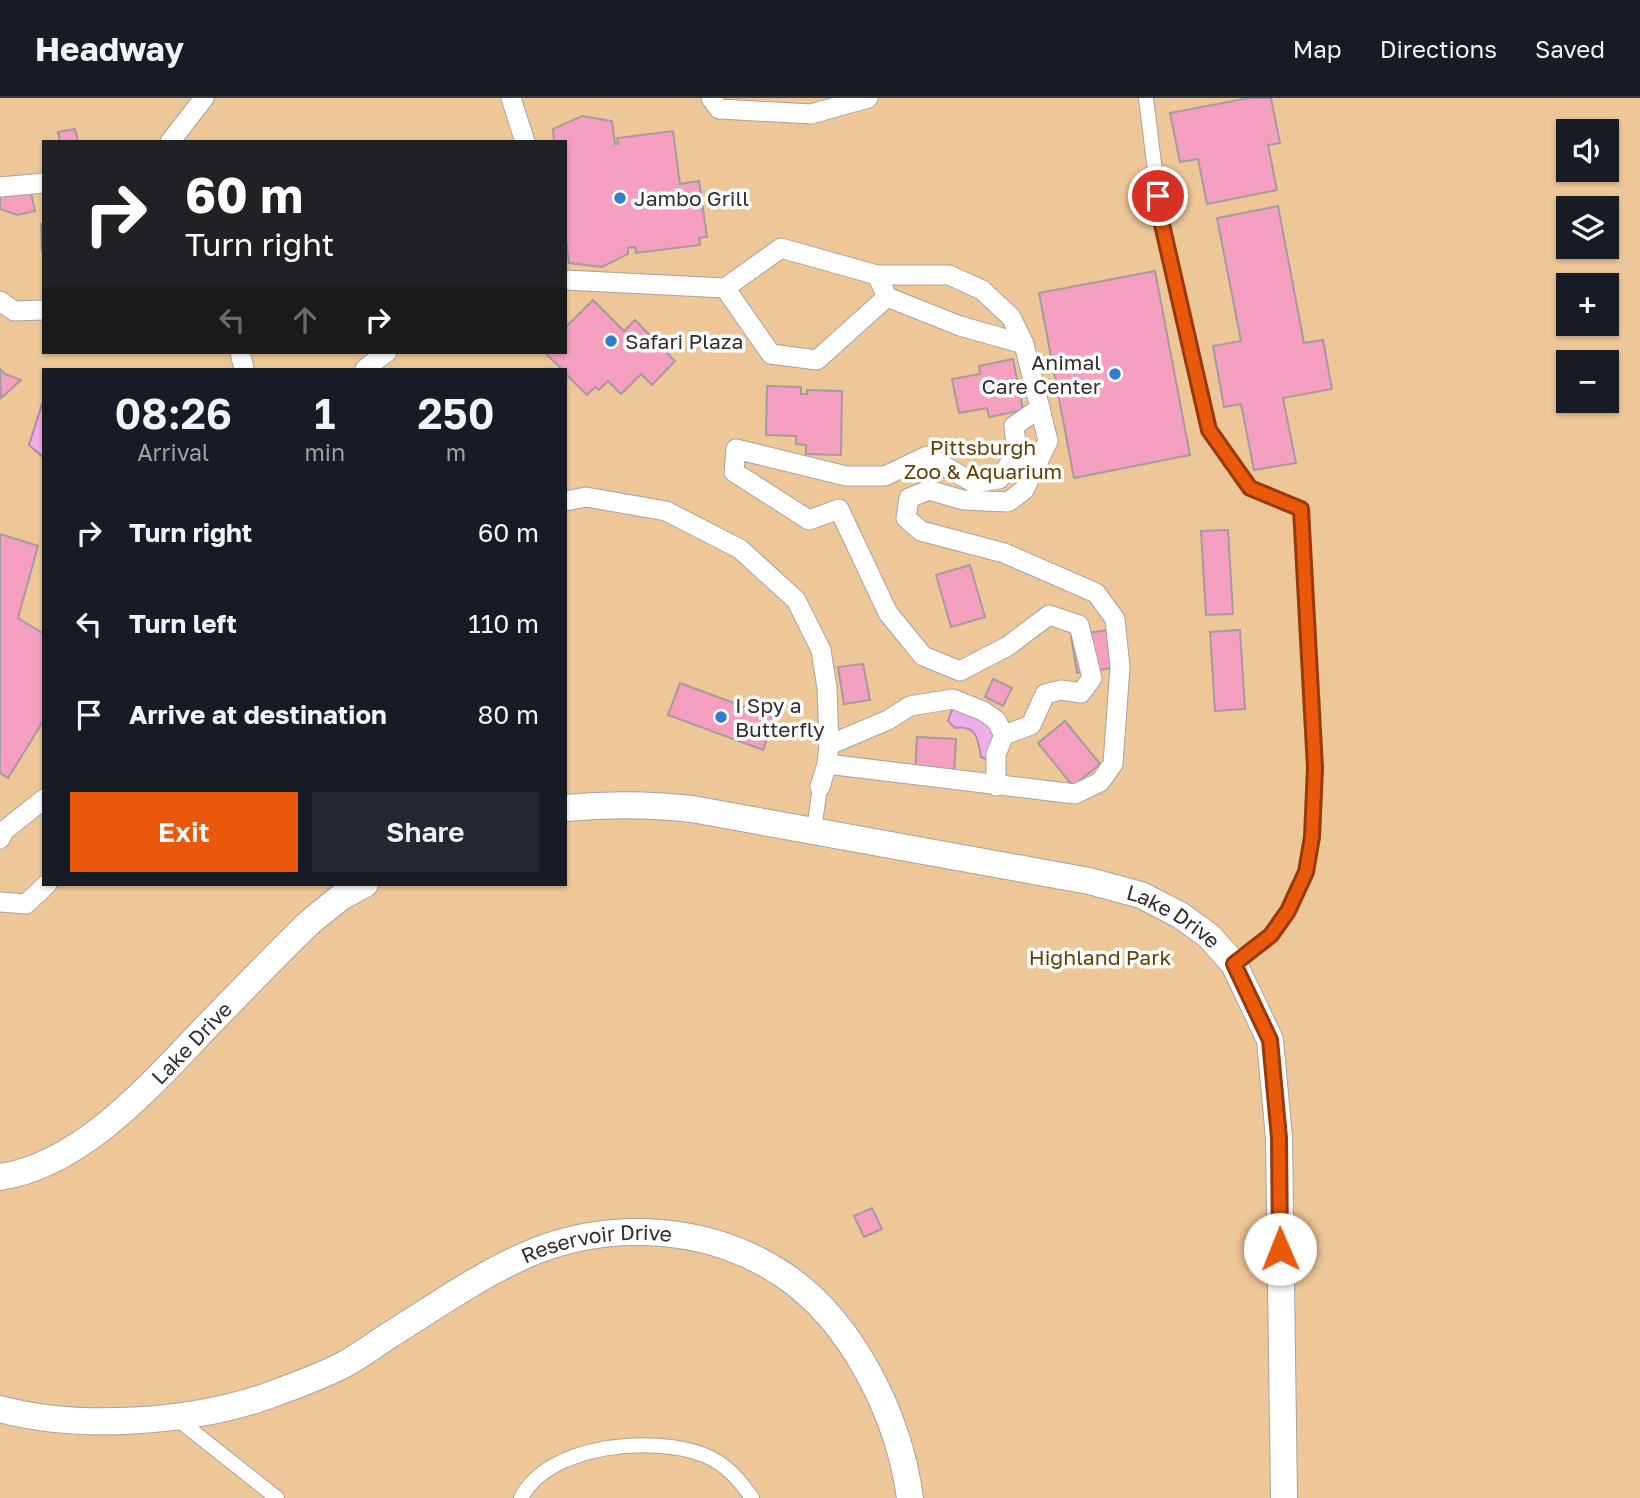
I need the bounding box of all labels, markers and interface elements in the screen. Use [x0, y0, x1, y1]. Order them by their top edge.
text: Headway [35, 29, 184, 68]
text: Map [1293, 34, 1342, 63]
text: Directions [1380, 34, 1497, 63]
text: Saved [1535, 34, 1605, 63]
map controls [1556, 119, 1619, 413]
button: sound [1556, 119, 1619, 182]
text: 60 m [185, 165, 303, 224]
pin [1128, 166, 1188, 226]
icon: right [70, 168, 161, 259]
icon: arrive [1139, 177, 1177, 215]
place label: Jambo Grill [634, 185, 749, 211]
marker: Jambo Grill [612, 190, 628, 206]
button: layers [1556, 196, 1619, 259]
text: Turn right [185, 225, 334, 263]
button: + [1556, 273, 1619, 336]
icon: left [213, 301, 251, 339]
icon: ahead [286, 301, 324, 339]
icon: right [359, 301, 397, 339]
place label: Safari Plaza [625, 328, 743, 354]
marker: Safari Plaza [603, 333, 619, 349]
place label: Animal Care Center [982, 349, 1101, 399]
button: − [1556, 350, 1619, 413]
marker: Animal Care Center [1107, 366, 1123, 382]
text: 08:26 [114, 388, 232, 438]
text: 1 [314, 388, 335, 438]
text: 250 [417, 388, 495, 438]
park label: Pittsburgh Zoo & Aquarium [904, 434, 1062, 484]
text: Arrival [137, 438, 209, 466]
text: min [304, 438, 345, 466]
text: m [446, 438, 466, 466]
icon: right [70, 514, 108, 552]
text: Turn right [129, 517, 252, 548]
text: 60 m [478, 517, 539, 548]
icon: left [70, 605, 108, 643]
text: Turn left [129, 608, 237, 639]
text: 110 m [468, 608, 539, 639]
place label: I Spy a Butterfly [735, 692, 825, 742]
icon: arrive [70, 696, 108, 734]
text: Arrive at destination [129, 699, 387, 730]
text: 80 m [478, 699, 539, 730]
marker: I Spy a Butterfly [713, 709, 729, 725]
button: Exit [70, 792, 298, 872]
button: Share [312, 792, 539, 872]
street label: Lake Drive [1124, 879, 1226, 953]
park label: Highland Park [1029, 944, 1171, 970]
street label: Lake Drive [146, 996, 237, 1090]
position arrow [1243, 1212, 1317, 1286]
street label: Reservoir Drive [517, 1219, 673, 1269]

